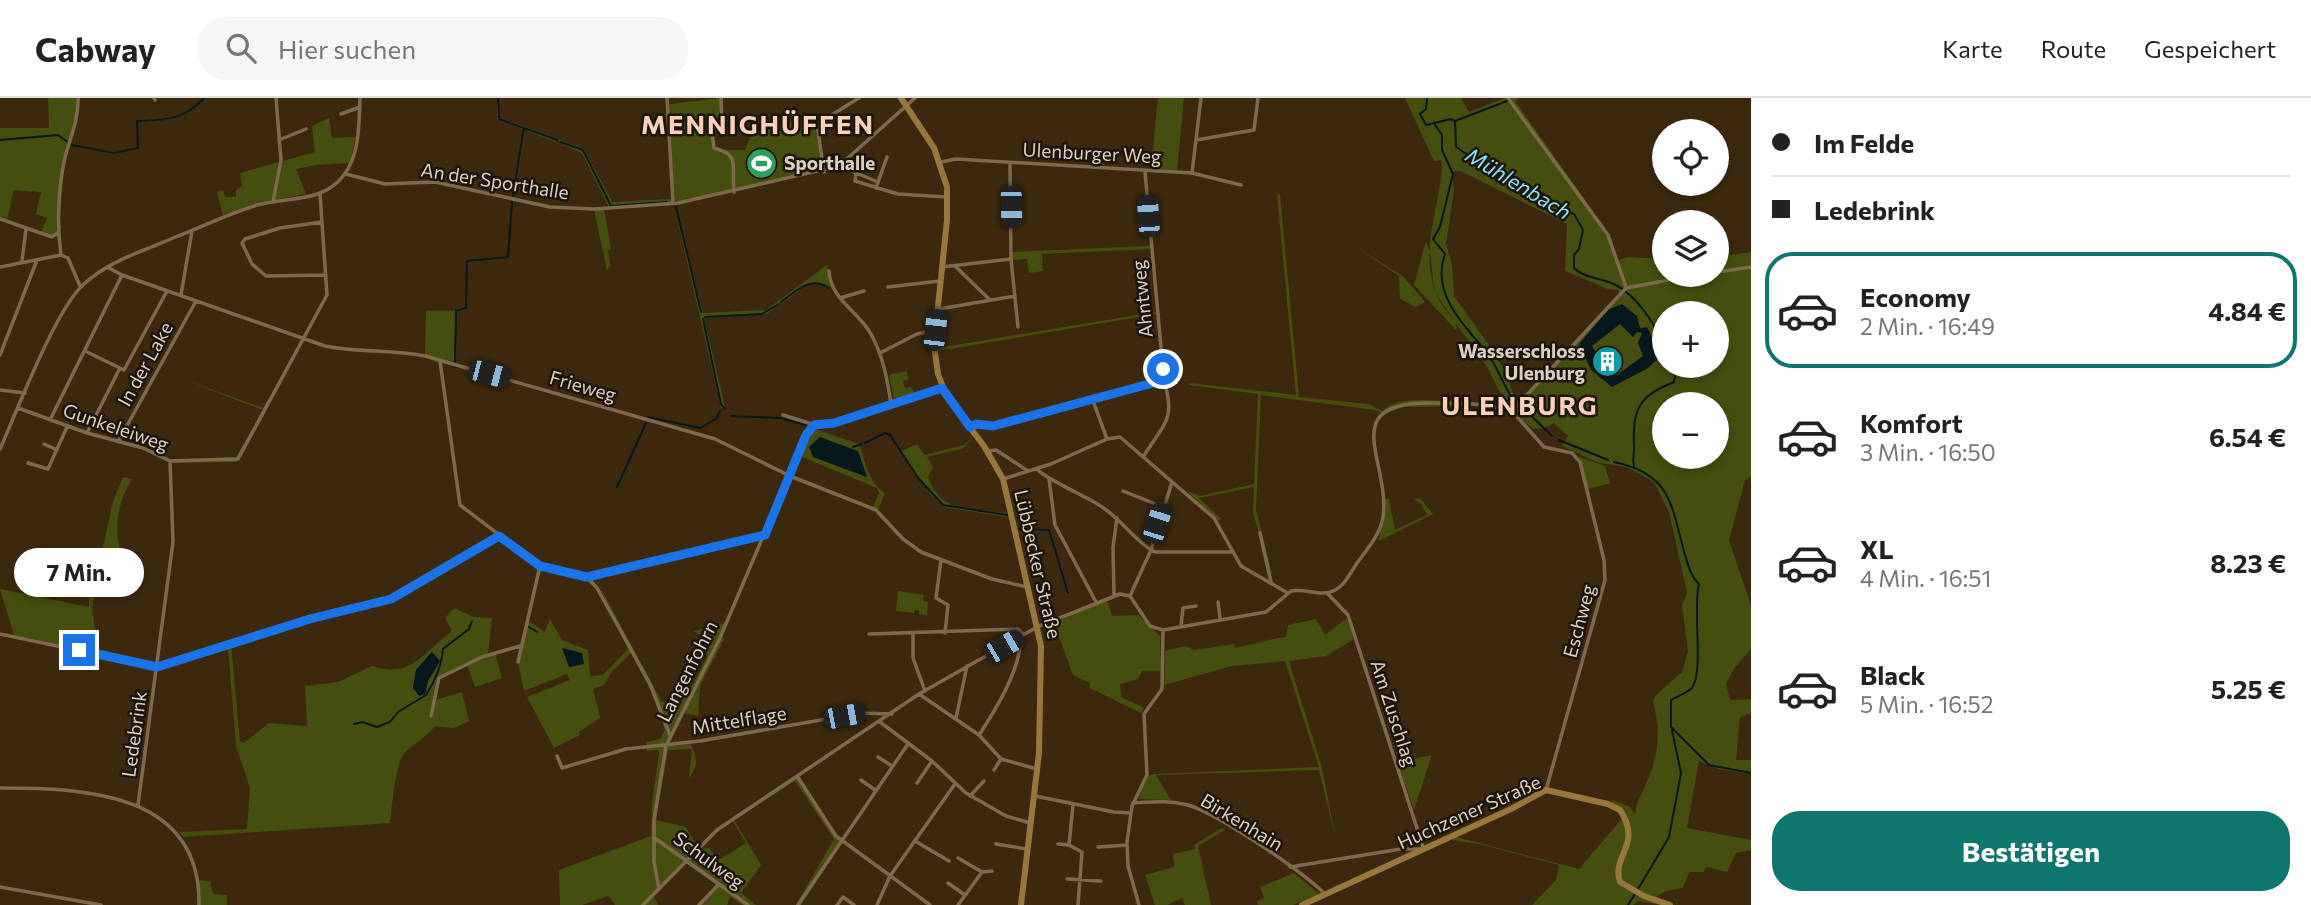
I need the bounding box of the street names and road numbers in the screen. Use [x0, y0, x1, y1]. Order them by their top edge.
street label: Ulenburger Weg [1022, 137, 1162, 168]
street label: An der Sporthalle [419, 157, 571, 204]
street label: Ahntweg [1126, 259, 1157, 339]
street label: In der Lake [112, 318, 177, 410]
street label: Frieweg [547, 365, 619, 406]
street label: Gunkeleiweg [60, 398, 172, 455]
street label: Lübbecker Straße [1010, 487, 1067, 641]
street label: Eschweg [1558, 582, 1599, 660]
street label: Langenfohrn [651, 616, 722, 725]
street label: Am Zuschlag [1366, 657, 1423, 769]
street label: Ledebrink [116, 689, 151, 779]
street label: Mittelflage [690, 701, 788, 738]
street label: Huchzener Straße [1394, 770, 1544, 853]
street label: Birkenhain [1197, 788, 1288, 855]
street label: Schulweg [669, 826, 749, 893]

